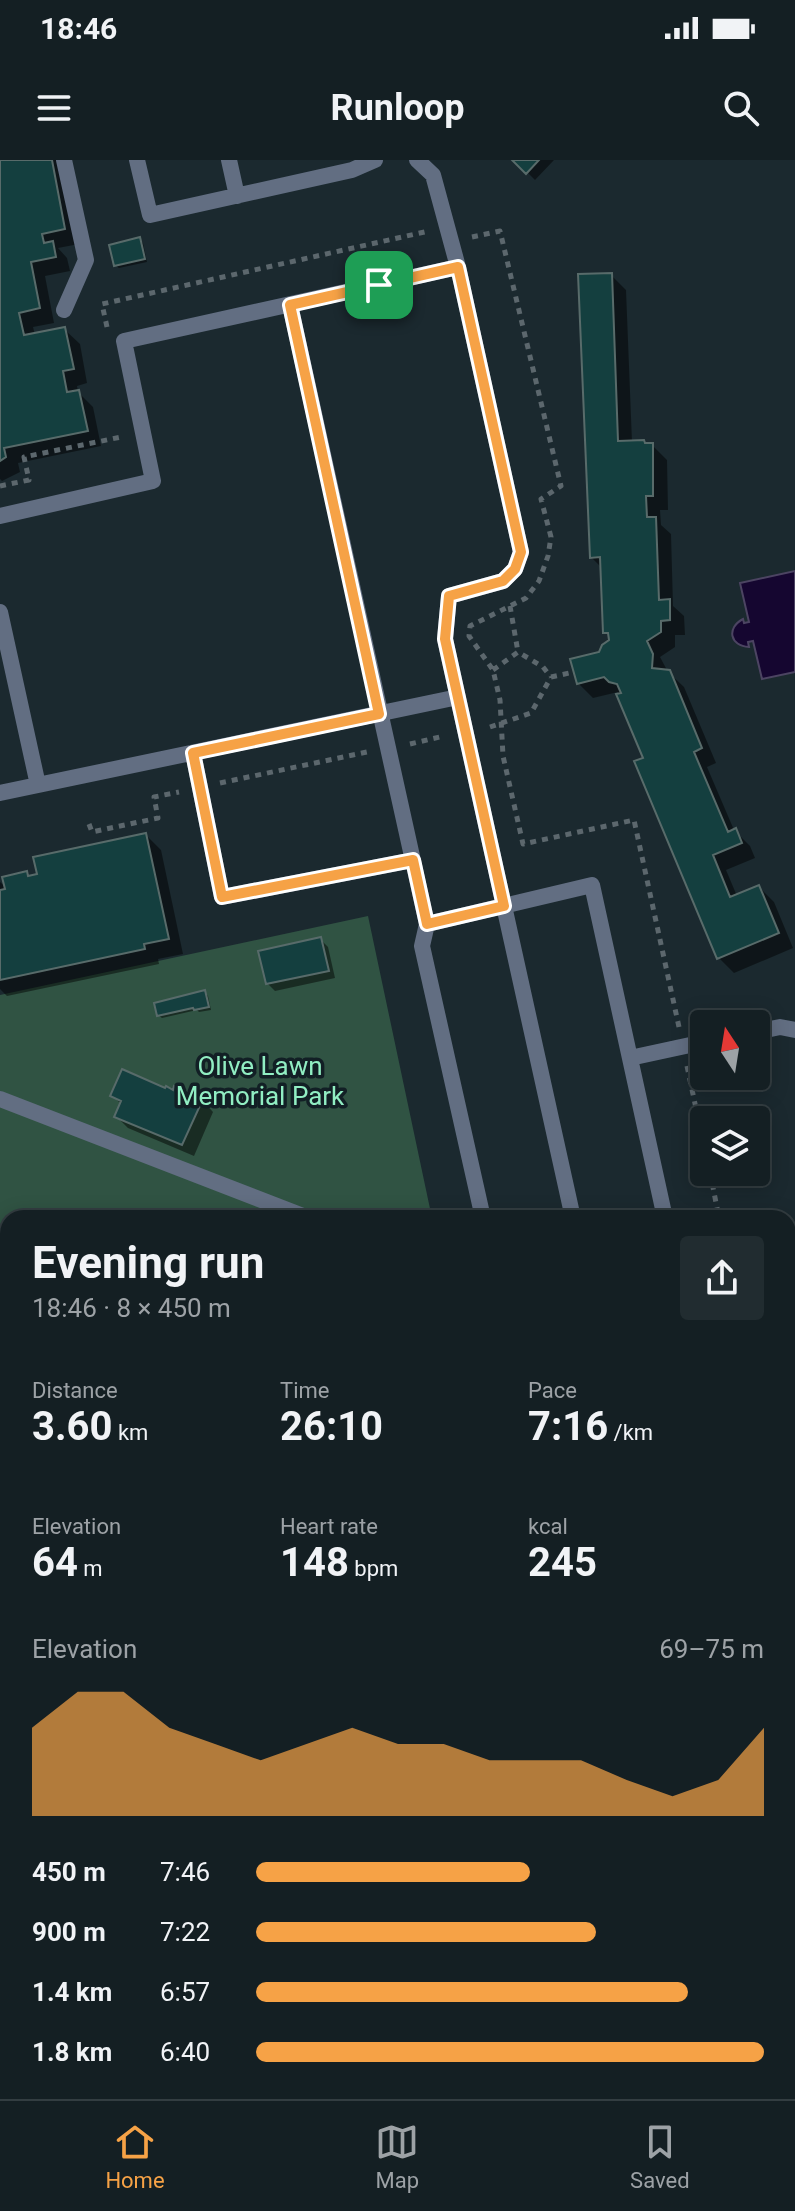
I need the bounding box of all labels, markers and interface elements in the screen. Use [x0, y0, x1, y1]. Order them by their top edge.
text: 18:46 [40, 11, 117, 46]
icon: menu [32, 86, 76, 130]
icon: search [719, 86, 763, 130]
text: Runloop [331, 87, 464, 129]
pin [345, 251, 413, 319]
icon: arrive [357, 263, 401, 307]
north arrow [690, 1010, 770, 1090]
map controls [690, 1010, 770, 1186]
park label: Olive Lawn Memorial Park [176, 1051, 345, 1111]
button: layers [690, 1106, 770, 1186]
button: share [680, 1236, 764, 1320]
text: Evening run [32, 1237, 264, 1289]
text: 18:46 · 8 × 450 m [32, 1293, 231, 1323]
text: Distance [32, 1378, 118, 1403]
text: Time [280, 1378, 329, 1403]
text: Pace [528, 1378, 577, 1403]
text: 3.60 [32, 1403, 112, 1450]
text: 26:10 [280, 1403, 383, 1450]
text: 7:16 [528, 1403, 608, 1450]
text: km [112, 1420, 148, 1445]
text: /km [608, 1420, 653, 1445]
text: Elevation [32, 1514, 121, 1539]
text: Heart rate [280, 1514, 378, 1539]
text: kcal [528, 1514, 568, 1539]
text: 64 [32, 1539, 78, 1586]
text: 148 [280, 1539, 349, 1586]
text: 245 [528, 1539, 597, 1586]
text: m [78, 1556, 103, 1581]
text: bpm [349, 1556, 398, 1581]
text: Elevation [32, 1634, 137, 1664]
text: 69–75 m [659, 1634, 764, 1664]
text: 450 m [32, 1857, 106, 1887]
text: 7:46 [160, 1857, 210, 1887]
text: 900 m [32, 1917, 106, 1947]
text: 7:22 [160, 1917, 210, 1947]
text: 1.4 km [32, 1977, 112, 2007]
text: 6:57 [160, 1977, 210, 2007]
text: 1.8 km [32, 2037, 112, 2067]
text: 6:40 [160, 2037, 210, 2067]
tab: Home [105, 2120, 165, 2193]
tab: Map [375, 2120, 419, 2193]
tab: Saved [630, 2120, 690, 2193]

